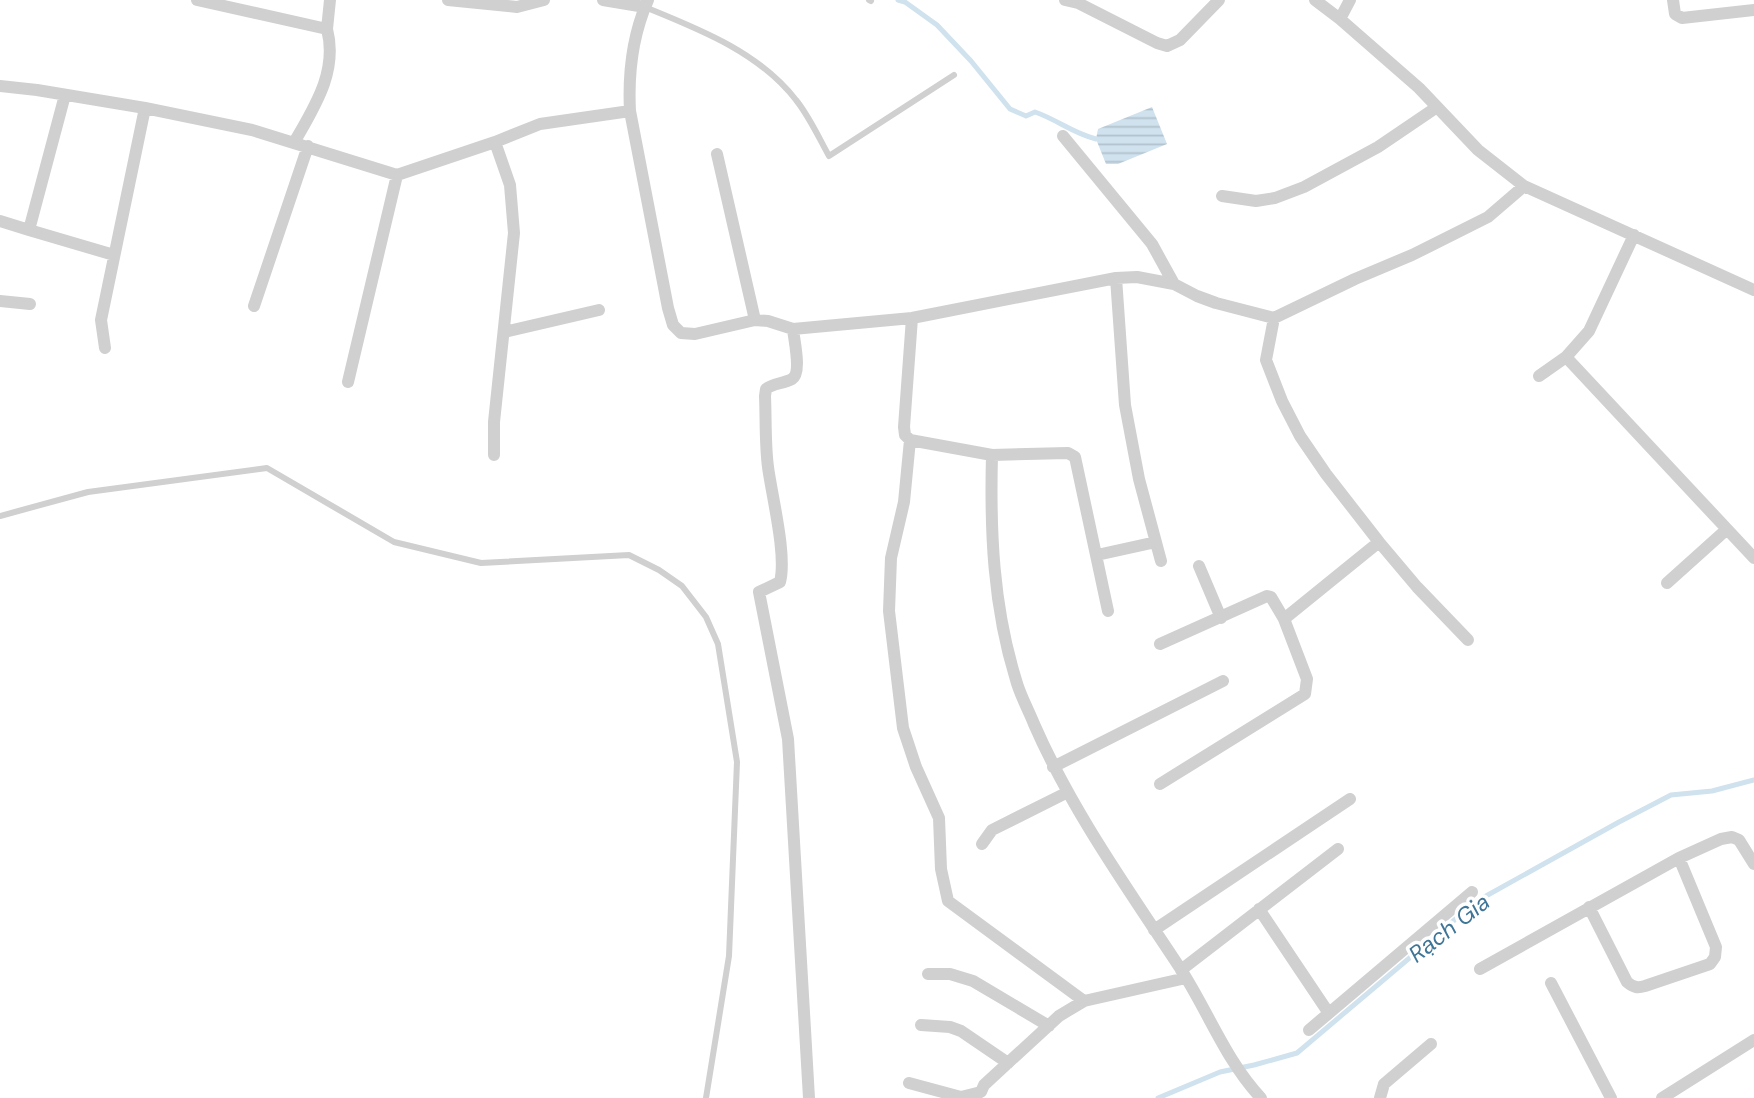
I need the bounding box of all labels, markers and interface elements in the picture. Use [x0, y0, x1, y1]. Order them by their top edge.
water label: Rạch Gia [1402, 887, 1496, 969]

